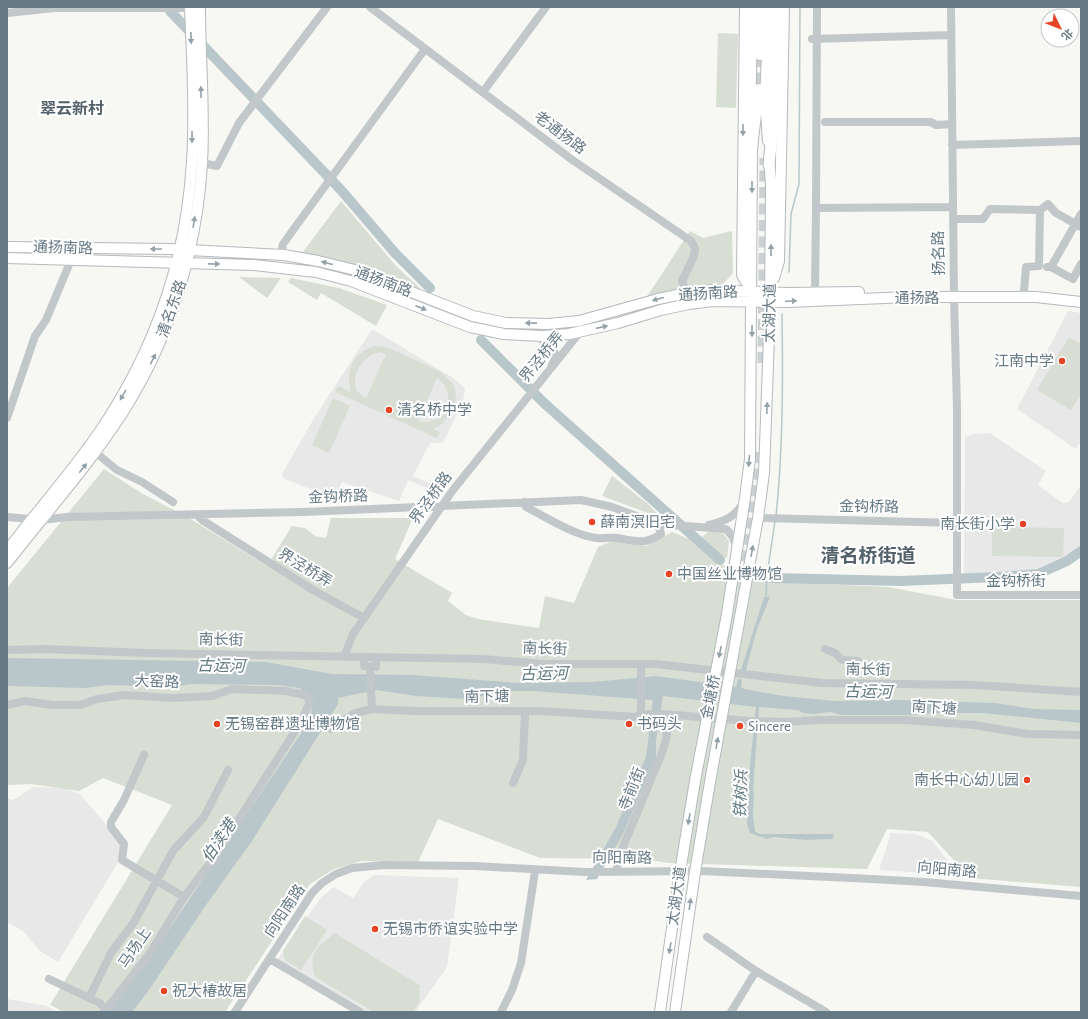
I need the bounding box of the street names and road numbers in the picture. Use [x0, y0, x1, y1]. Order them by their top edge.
street label: 老通扬路 [532, 108, 589, 157]
street label: 扬名路 [930, 230, 947, 276]
street label: 通扬南路 [33, 238, 93, 257]
street label: 通扬南路 [352, 263, 414, 300]
street label: 清名东路 [154, 278, 189, 340]
street label: 通扬南路 [677, 283, 738, 304]
street label: 太湖大道 [761, 283, 778, 343]
street label: 通扬路 [894, 290, 940, 306]
street label: 界泾桥弄 [517, 328, 567, 385]
street label: 界泾桥路 [406, 469, 455, 527]
street label: 金钩桥路 [308, 487, 368, 506]
street label: 金钩桥路 [839, 498, 899, 515]
street label: 界泾桥弄 [275, 545, 335, 590]
street label: 金钩桥街 [986, 573, 1046, 589]
street label: 南长街 [198, 631, 244, 648]
street label: 南长街 [522, 640, 568, 657]
street label: 南长街 [845, 661, 891, 678]
street label: 大窑路 [134, 673, 180, 690]
street label: 金塘桥 [697, 673, 723, 721]
street label: 南下塘 [464, 687, 510, 705]
street label: 南下塘 [911, 697, 957, 717]
street label: 寺前街 [616, 765, 647, 813]
street label: 向阳南路 [592, 849, 652, 866]
street label: 向阳南路 [916, 859, 978, 880]
street label: 太湖大道 [664, 865, 689, 927]
street label: 向阳南路 [261, 881, 308, 940]
street label: 马场上 [115, 925, 154, 971]

